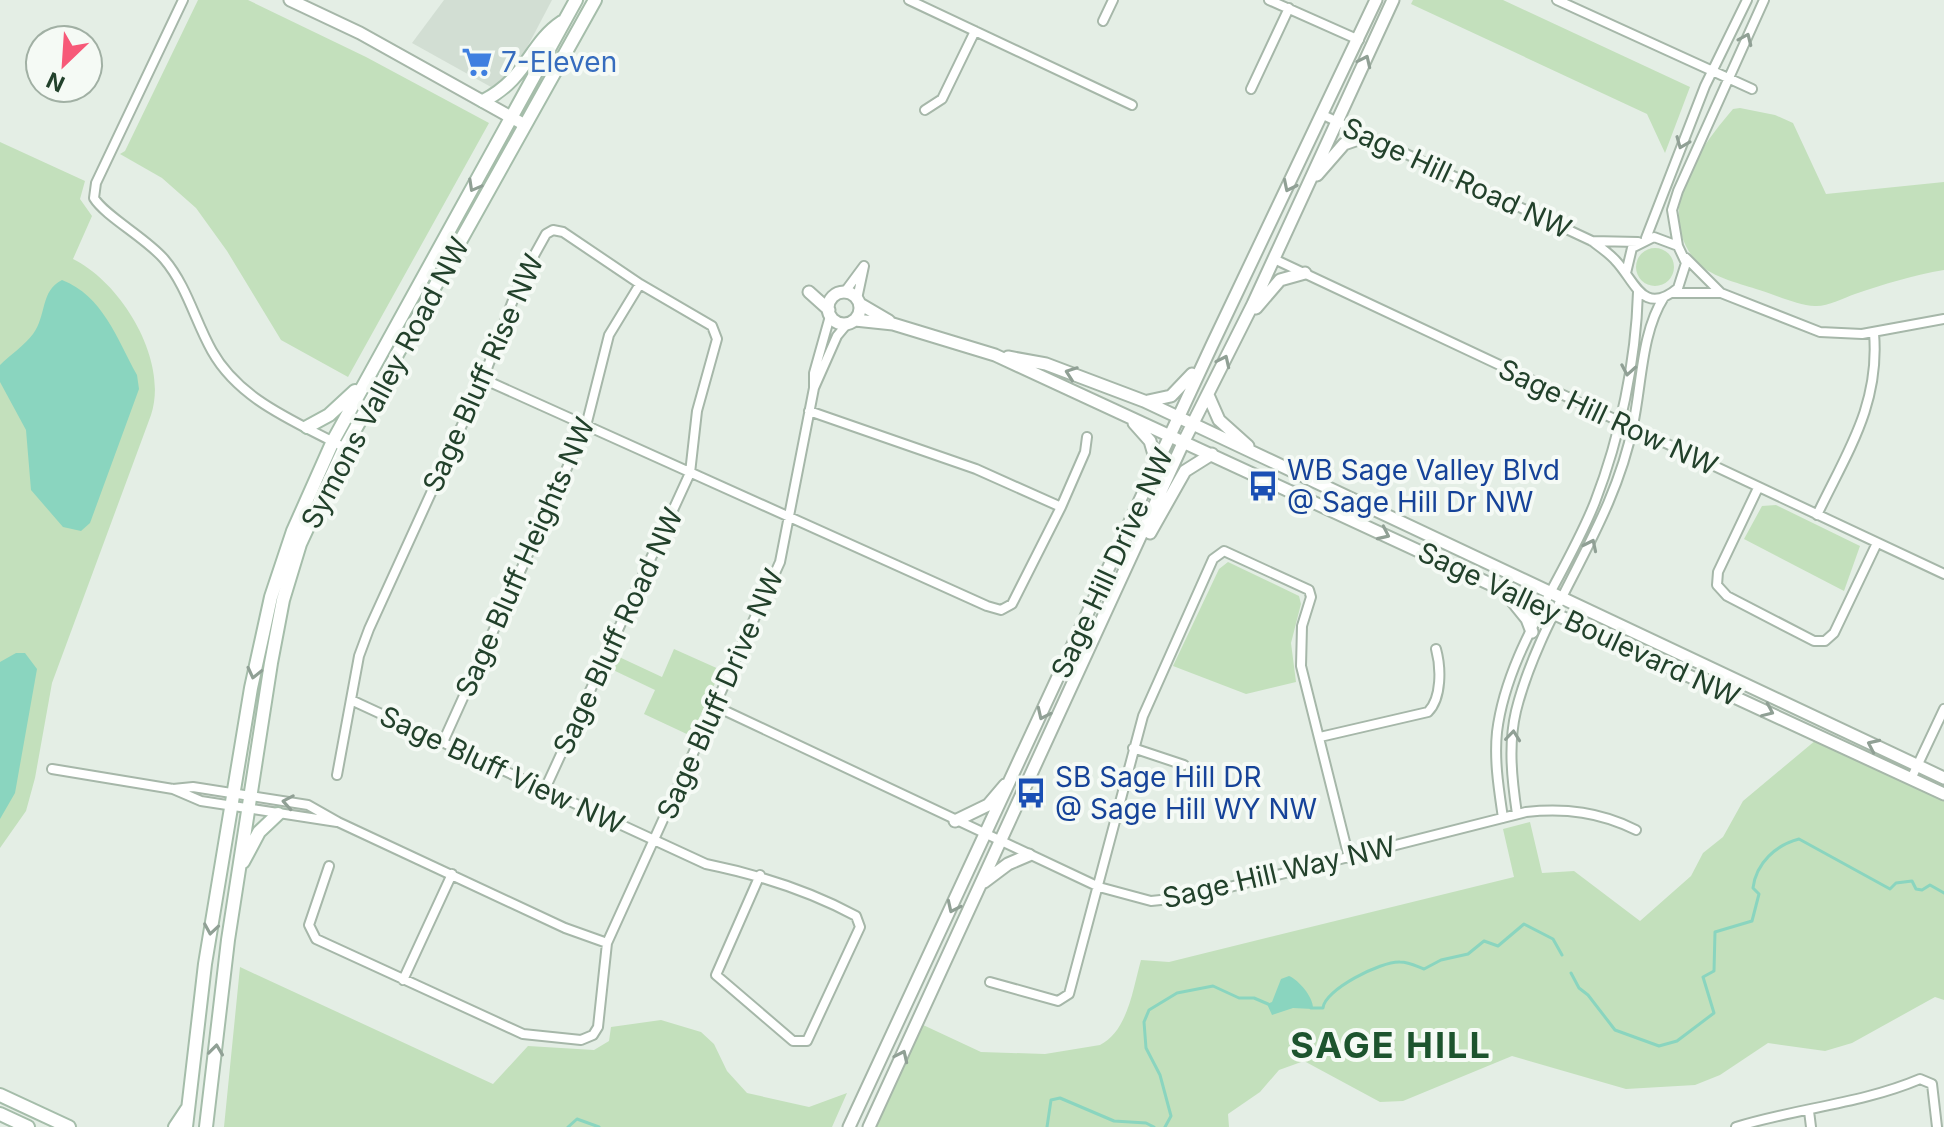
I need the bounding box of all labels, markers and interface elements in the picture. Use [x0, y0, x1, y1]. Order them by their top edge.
north arrow [24, 24, 104, 104]
one-way arrow [1736, 33, 1752, 47]
supermarket icon: 7-Eleven [460, 45, 494, 79]
place label: 7-Eleven [501, 45, 617, 79]
one-way arrow [1355, 55, 1371, 69]
text: N [42, 67, 69, 97]
street label: Sage Hill Road NW [1337, 110, 1577, 246]
one-way arrow [1675, 135, 1692, 149]
one-way arrow [468, 177, 484, 191]
one-way arrow [1283, 177, 1299, 192]
street label: Symons Valley Road NW [294, 232, 476, 534]
street label: Sage Bluff Rise NW [415, 249, 551, 497]
street label: Sage Hill Row NW [1493, 351, 1723, 483]
one-way arrow [1214, 355, 1230, 370]
one-way arrow [1621, 363, 1638, 376]
one-way arrow [1065, 366, 1079, 383]
street label: Sage Bluff Heights NW [448, 412, 602, 702]
street label: Sage Hill Drive NW [1044, 442, 1180, 684]
place label: WB Sage Valley Blvd @ Sage Hill Dr NW [1287, 453, 1560, 519]
bus stop icon: WB Sage Valley Blvd @ Sage Hill Dr NW [1246, 469, 1280, 503]
street label: Sage Bluff Road NW [546, 502, 690, 760]
one-way arrow [1376, 524, 1391, 540]
street label: Sage Valley Boulevard NW [1413, 534, 1745, 714]
one-way arrow [1581, 539, 1597, 553]
street label: Sage Bluff Drive NW [650, 564, 790, 824]
one-way arrow [246, 665, 263, 679]
street label: Sage Bluff View NW [374, 698, 630, 842]
one-way arrow [1760, 701, 1774, 717]
one-way arrow [1036, 706, 1052, 720]
one-way arrow [1505, 729, 1522, 742]
one-way arrow [1867, 738, 1882, 754]
place label: SB Sage Hill DR @ Sage Hill WY NW [1055, 760, 1317, 826]
bus stop icon: SB Sage Hill DR @ Sage Hill WY NW [1014, 776, 1048, 810]
one-way arrow [281, 794, 294, 811]
street label: Sage Hill Way NW [1159, 829, 1399, 915]
one-way arrow [947, 898, 963, 913]
one-way arrow [203, 922, 220, 936]
district label: SAGE HILL [1290, 1023, 1492, 1067]
one-way arrow [208, 1043, 225, 1056]
one-way arrow [892, 1050, 908, 1064]

